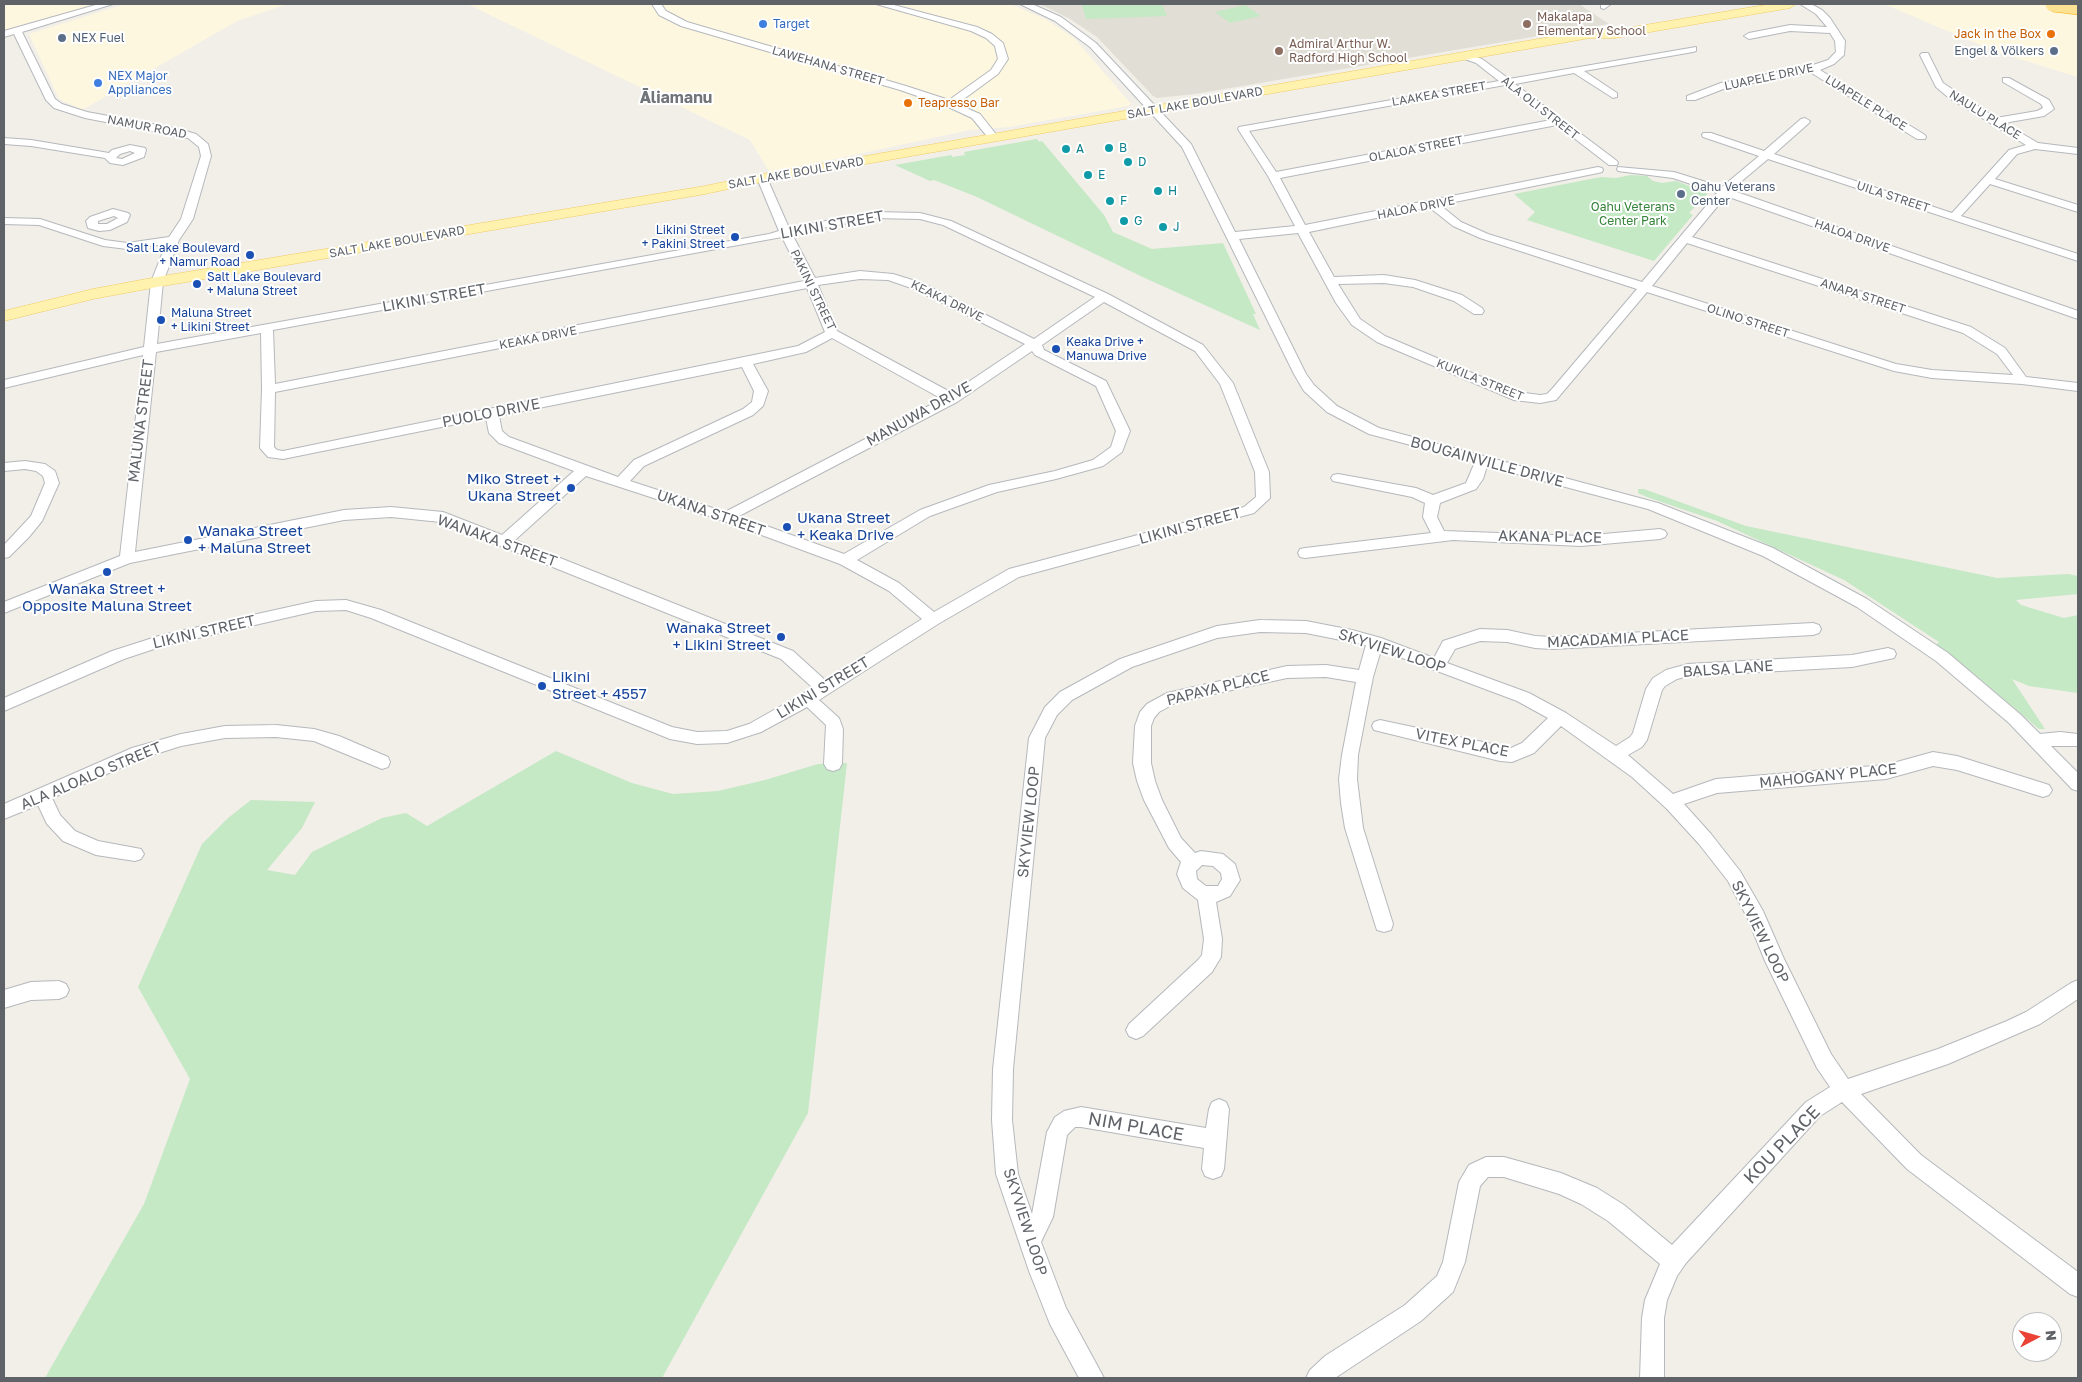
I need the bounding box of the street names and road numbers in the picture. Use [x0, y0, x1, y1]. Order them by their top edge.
street label: LAWEHANA STREET [770, 43, 886, 89]
street label: LUAPELE DRIVE [1723, 61, 1815, 93]
street label: LUAPELE PLACE [1822, 72, 1910, 134]
street label: ALA OLI STREET [1498, 73, 1582, 143]
street label: LAAKEA STREET [1391, 79, 1487, 109]
street label: SALT LAKE BOULEVARD [1126, 84, 1264, 122]
street label: NAULU PLACE [1946, 87, 2024, 143]
street label: NAMUR ROAD [106, 112, 188, 142]
street label: OLALOA STREET [1368, 133, 1464, 165]
street label: SALT LAKE BOULEVARD [727, 154, 865, 192]
street label: UILA STREET [1855, 178, 1931, 216]
street label: HALOA DRIVE [1376, 193, 1456, 223]
street label: LIKINI STREET [779, 207, 885, 243]
street label: HALOA DRIVE [1812, 216, 1892, 256]
street label: SALT LAKE BOULEVARD [328, 223, 466, 261]
street label: PAKINI STREET [787, 247, 839, 333]
street label: ANAPA STREET [1819, 275, 1907, 317]
street label: KEAKA DRIVE [908, 277, 986, 325]
street label: LIKINI STREET [381, 280, 487, 316]
street label: OLINO STREET [1705, 301, 1791, 341]
street label: KEAKA DRIVE [498, 323, 578, 353]
street label: KUKILA STREET [1434, 356, 1526, 404]
street label: MALUNA STREET [125, 358, 157, 484]
street label: MANUWA DRIVE [863, 378, 975, 450]
street label: PUOLO DRIVE [441, 395, 541, 431]
street label: BOUGAINVILLE DRIVE [1408, 433, 1566, 491]
street label: UKANA STREET [654, 486, 768, 540]
street label: LIKINI STREET [1137, 504, 1243, 548]
street label: WANAKA STREET [435, 511, 559, 571]
street label: AKANA PLACE [1498, 527, 1602, 547]
street label: LIKINI STREET [151, 611, 257, 653]
street label: SKYVIEW LOOP [1336, 625, 1448, 677]
street label: MACADAMIA PLACE [1547, 626, 1689, 652]
street label: LIKINI STREET [773, 653, 873, 723]
street label: BALSA LANE [1682, 657, 1774, 681]
street label: PAPAYA PLACE [1165, 666, 1271, 710]
street label: VITEX PLACE [1414, 725, 1510, 761]
street label: ALA ALOALO STREET [18, 738, 164, 814]
street label: MAHOGANY PLACE [1758, 760, 1898, 792]
street label: SKYVIEW LOOP [1014, 765, 1044, 879]
street label: SKYVIEW LOOP [1727, 878, 1793, 986]
street label: KOU PLACE [1739, 1101, 1825, 1189]
street label: NIM PLACE [1086, 1108, 1186, 1146]
street label: SKYVIEW LOOP [999, 1166, 1051, 1278]

